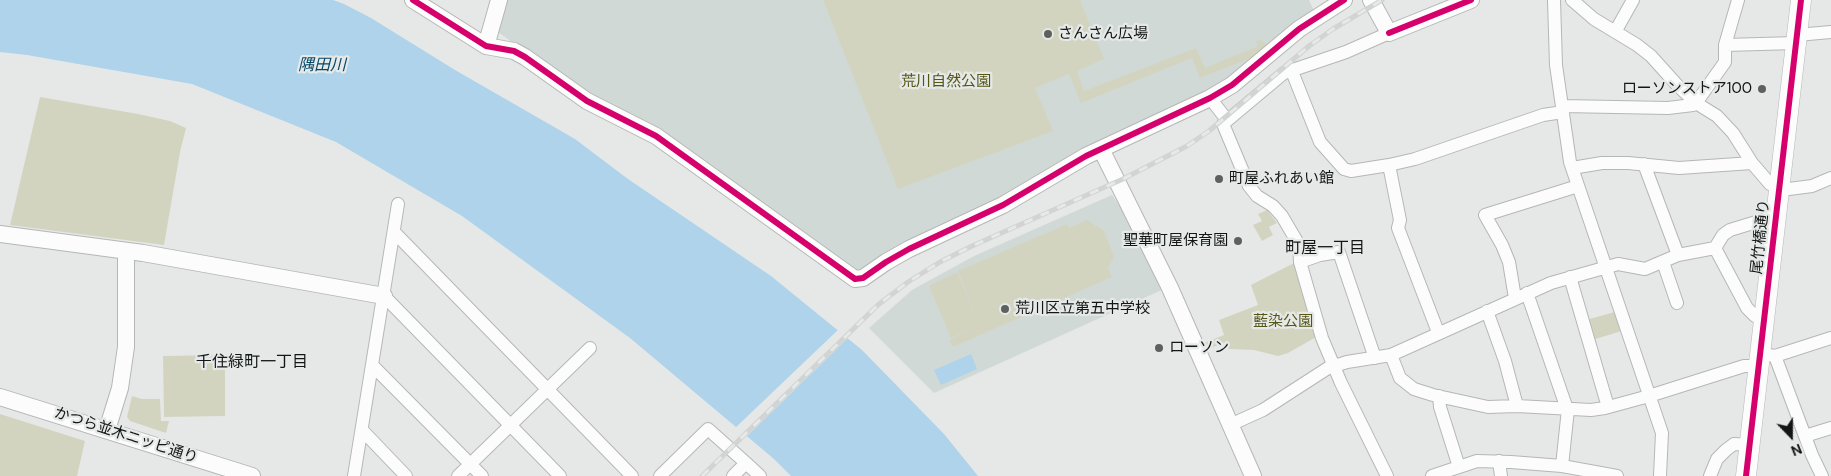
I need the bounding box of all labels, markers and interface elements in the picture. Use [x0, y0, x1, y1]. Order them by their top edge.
place label: さんさん広場 [1058, 25, 1148, 43]
marker: さんさん広場 [1042, 28, 1054, 40]
water label: 隅田川 [298, 56, 346, 76]
park label: 荒川自然公園 [901, 73, 991, 91]
place label: ローソンストア100 [1622, 80, 1752, 98]
marker: ローソンストア100 [1756, 83, 1768, 95]
place label: 町屋ふれあい館 [1229, 170, 1334, 188]
marker: 町屋ふれあい館 [1213, 173, 1225, 185]
street label: 尾竹橋通り [1748, 199, 1774, 275]
place label: 聖華町屋保育園 [1123, 232, 1228, 250]
marker: 聖華町屋保育園 [1232, 235, 1244, 247]
district label: 町屋一丁目 [1285, 239, 1365, 259]
place label: 荒川区立第五中学校 [1015, 300, 1150, 318]
marker: 荒川区立第五中学校 [999, 303, 1011, 315]
park label: 藍染公園 [1253, 313, 1313, 331]
place label: ローソン [1169, 339, 1229, 357]
marker: ローソン [1153, 342, 1165, 354]
district label: 千住緑町一丁目 [196, 353, 308, 373]
street label: かつら並木ニッピ通り [52, 404, 200, 468]
north arrow [1766, 411, 1816, 461]
text: N [1789, 440, 1805, 460]

